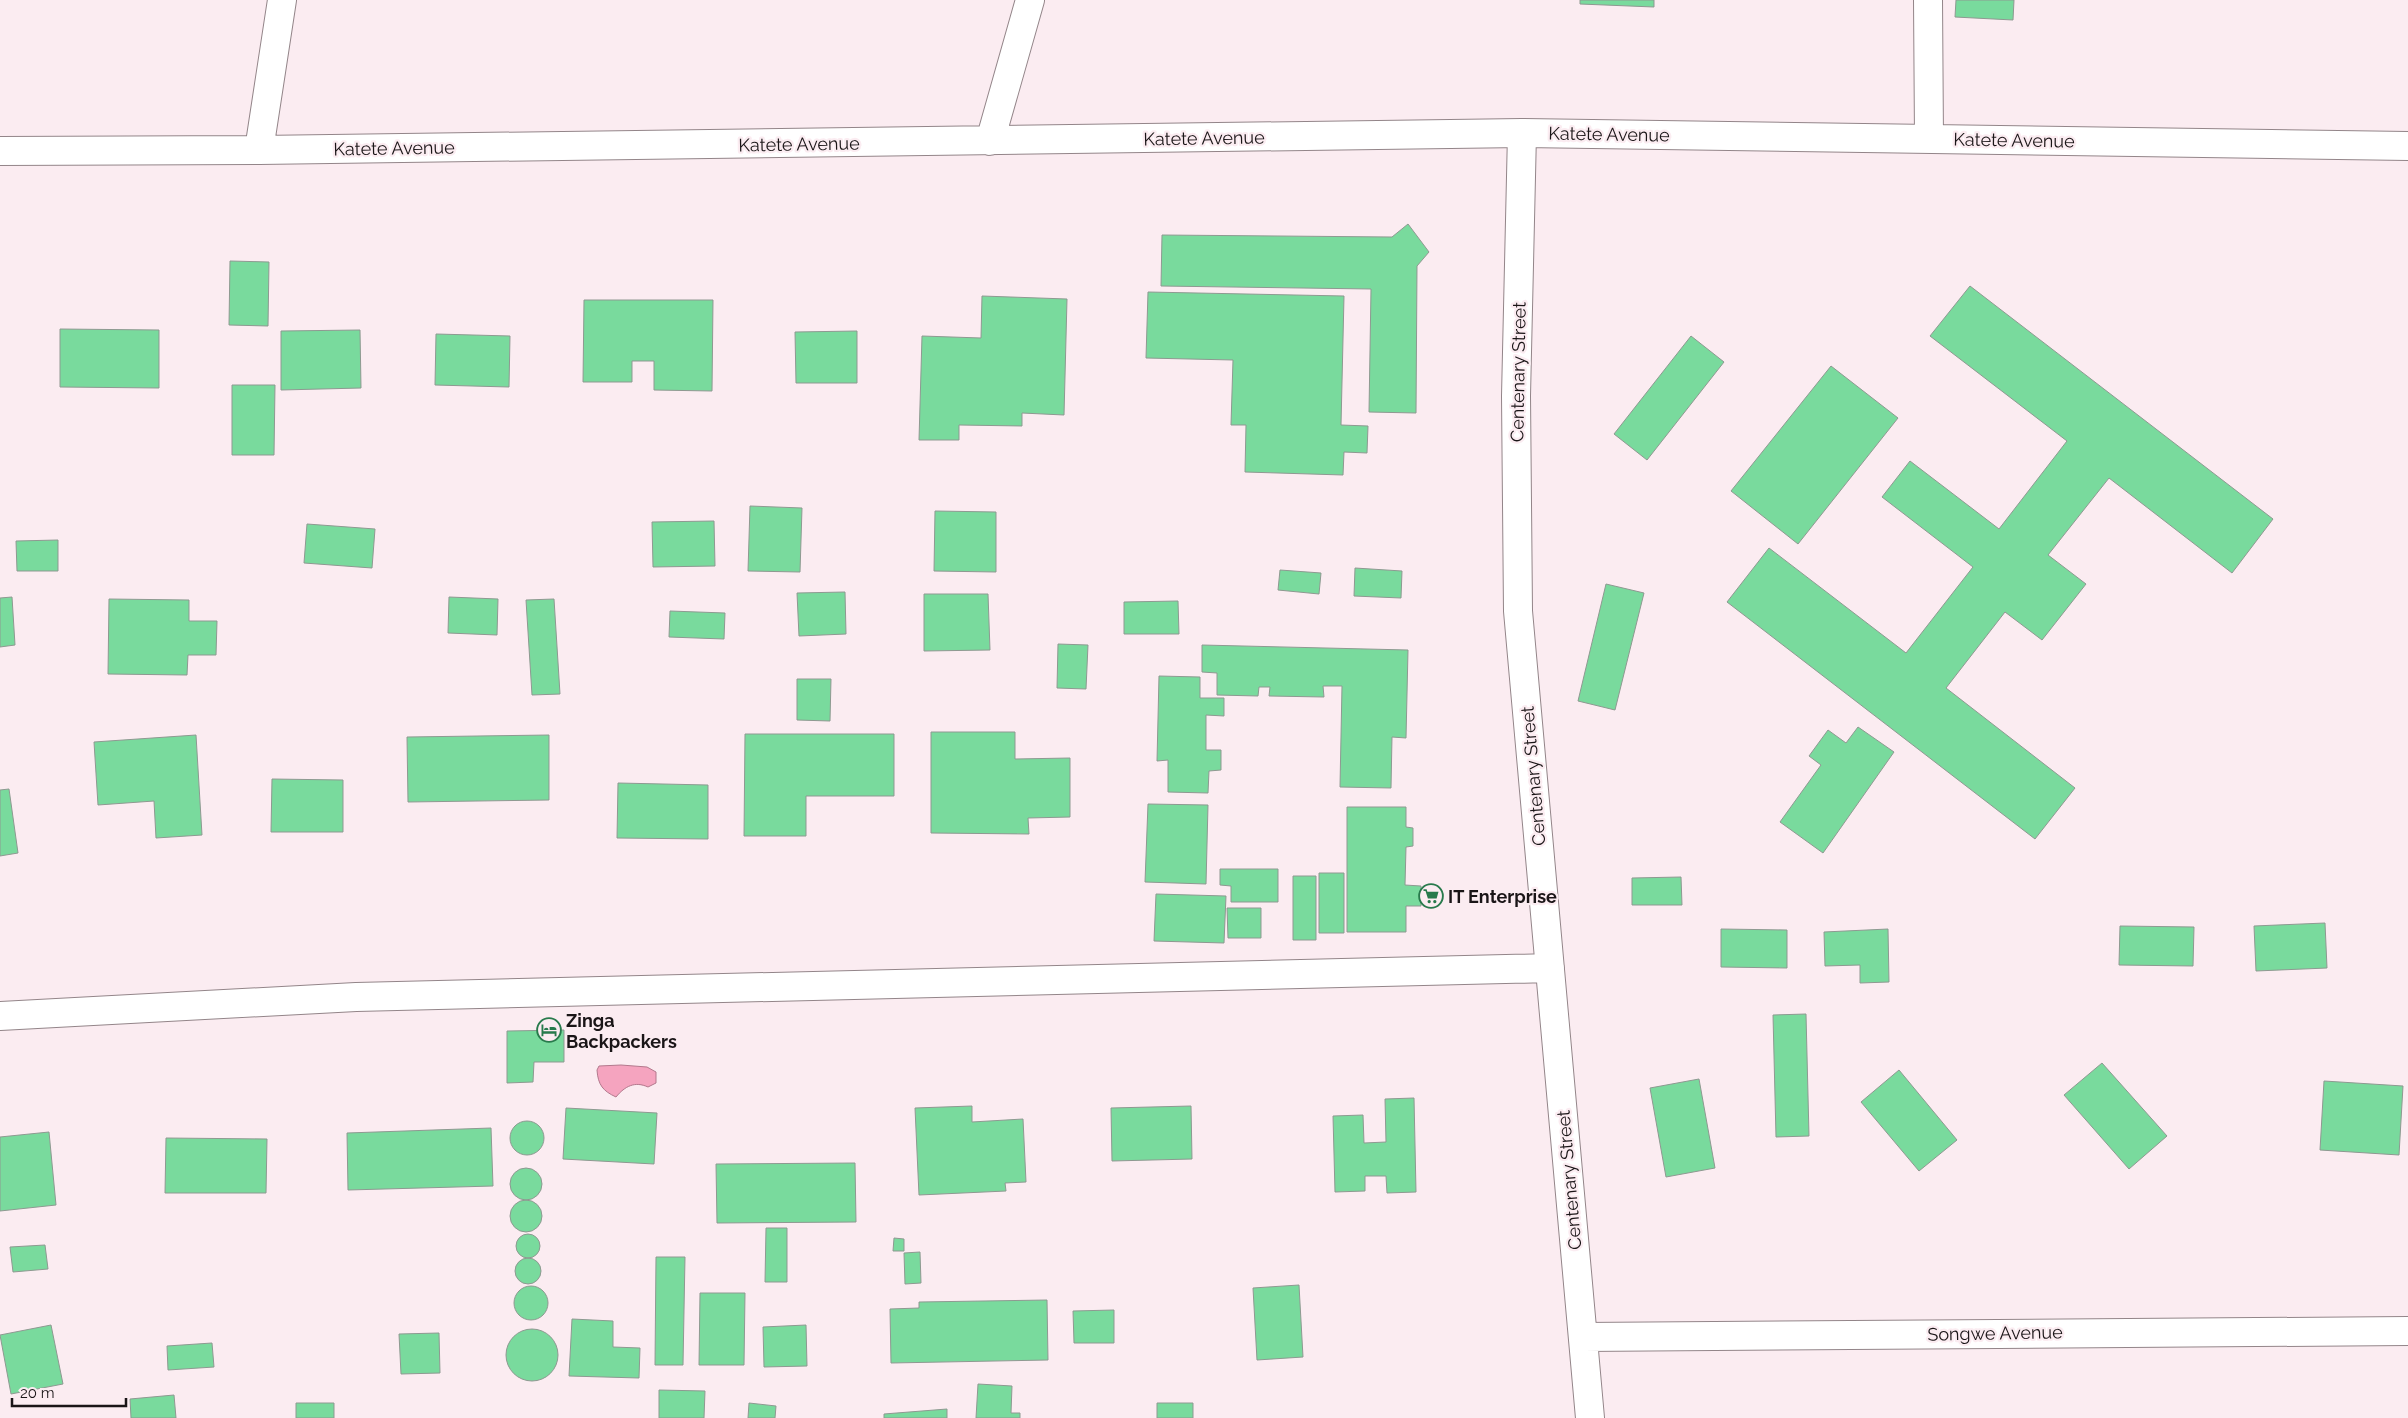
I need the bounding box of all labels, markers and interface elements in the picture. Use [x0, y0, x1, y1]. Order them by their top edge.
street label: Katete Avenue [1548, 122, 1670, 146]
street label: Katete Avenue [1143, 126, 1265, 150]
street label: Katete Avenue [1953, 128, 2075, 152]
street label: Katete Avenue [738, 132, 860, 156]
street label: Katete Avenue [333, 136, 455, 160]
street label: Centenary Street [1506, 302, 1530, 442]
street label: Centenary Street [1516, 705, 1550, 847]
supermarket icon: IT Enterprise [1418, 883, 1444, 909]
place label: IT Enterprise [1448, 886, 1557, 907]
place label: Zinga Backpackers [566, 1010, 677, 1052]
hotel icon: Zinga Backpackers [536, 1017, 562, 1043]
street label: Centenary Street [1552, 1109, 1586, 1251]
street label: Songwe Avenue [1927, 1321, 2063, 1345]
scale bar [12, 1376, 126, 1408]
text: 20 m [20, 1384, 55, 1402]

